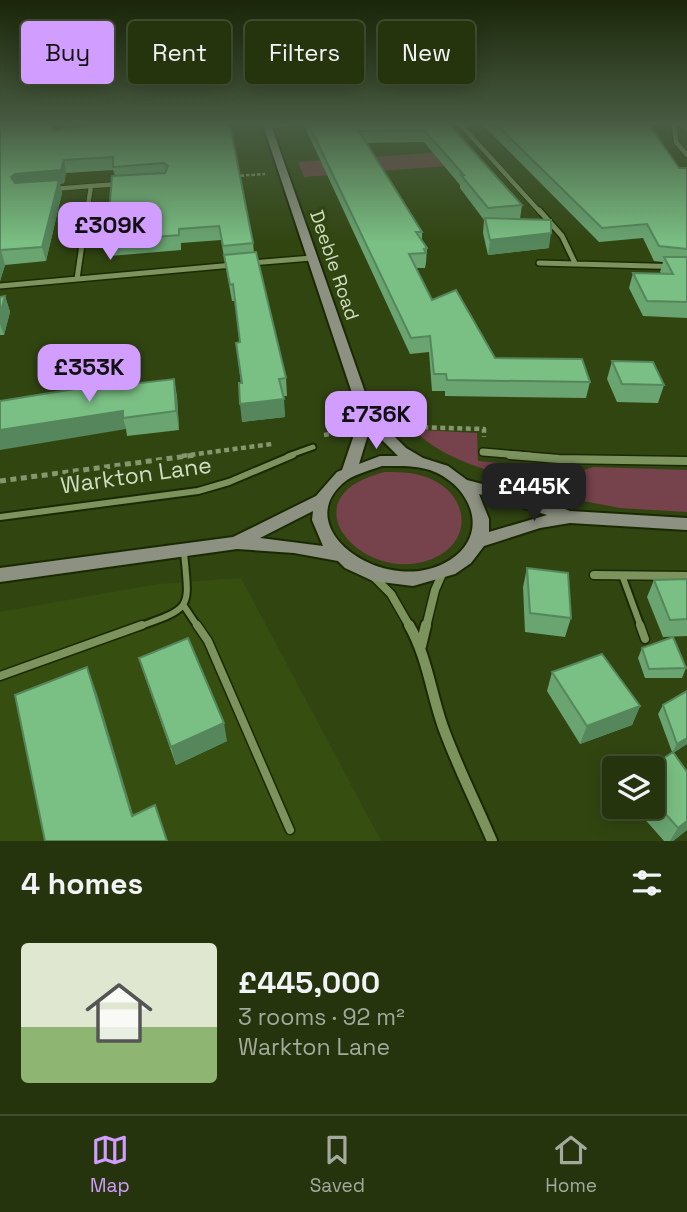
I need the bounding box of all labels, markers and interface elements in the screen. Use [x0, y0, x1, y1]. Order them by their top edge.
chip: Buy [21, 21, 114, 84]
chip: Rent [128, 21, 231, 84]
chip: Filters [245, 21, 364, 84]
chip: New [378, 21, 475, 84]
pin: £309K [61, 202, 159, 262]
street label: Deeble Road [304, 207, 365, 323]
text: £309K [74, 210, 146, 240]
pin: £353K [40, 344, 138, 404]
text: £353K [54, 352, 124, 382]
pin: £736K [327, 392, 425, 451]
text: £736K [341, 399, 411, 429]
street label: Warkton Lane [59, 450, 213, 500]
pin: £445K [485, 463, 583, 523]
text: £445K [498, 471, 570, 501]
map controls [602, 756, 665, 819]
button: layers [602, 756, 665, 819]
text: 4 homes [21, 864, 143, 903]
icon: filters [628, 864, 666, 902]
text: £445,000 [238, 963, 380, 1002]
icon: home [77, 971, 161, 1055]
text: 3 rooms · 92 m² [238, 1002, 405, 1032]
text: Warkton Lane [238, 1032, 390, 1062]
tab: Map [90, 1131, 130, 1198]
tab: Saved [310, 1131, 365, 1198]
tab: Home [545, 1131, 597, 1198]

